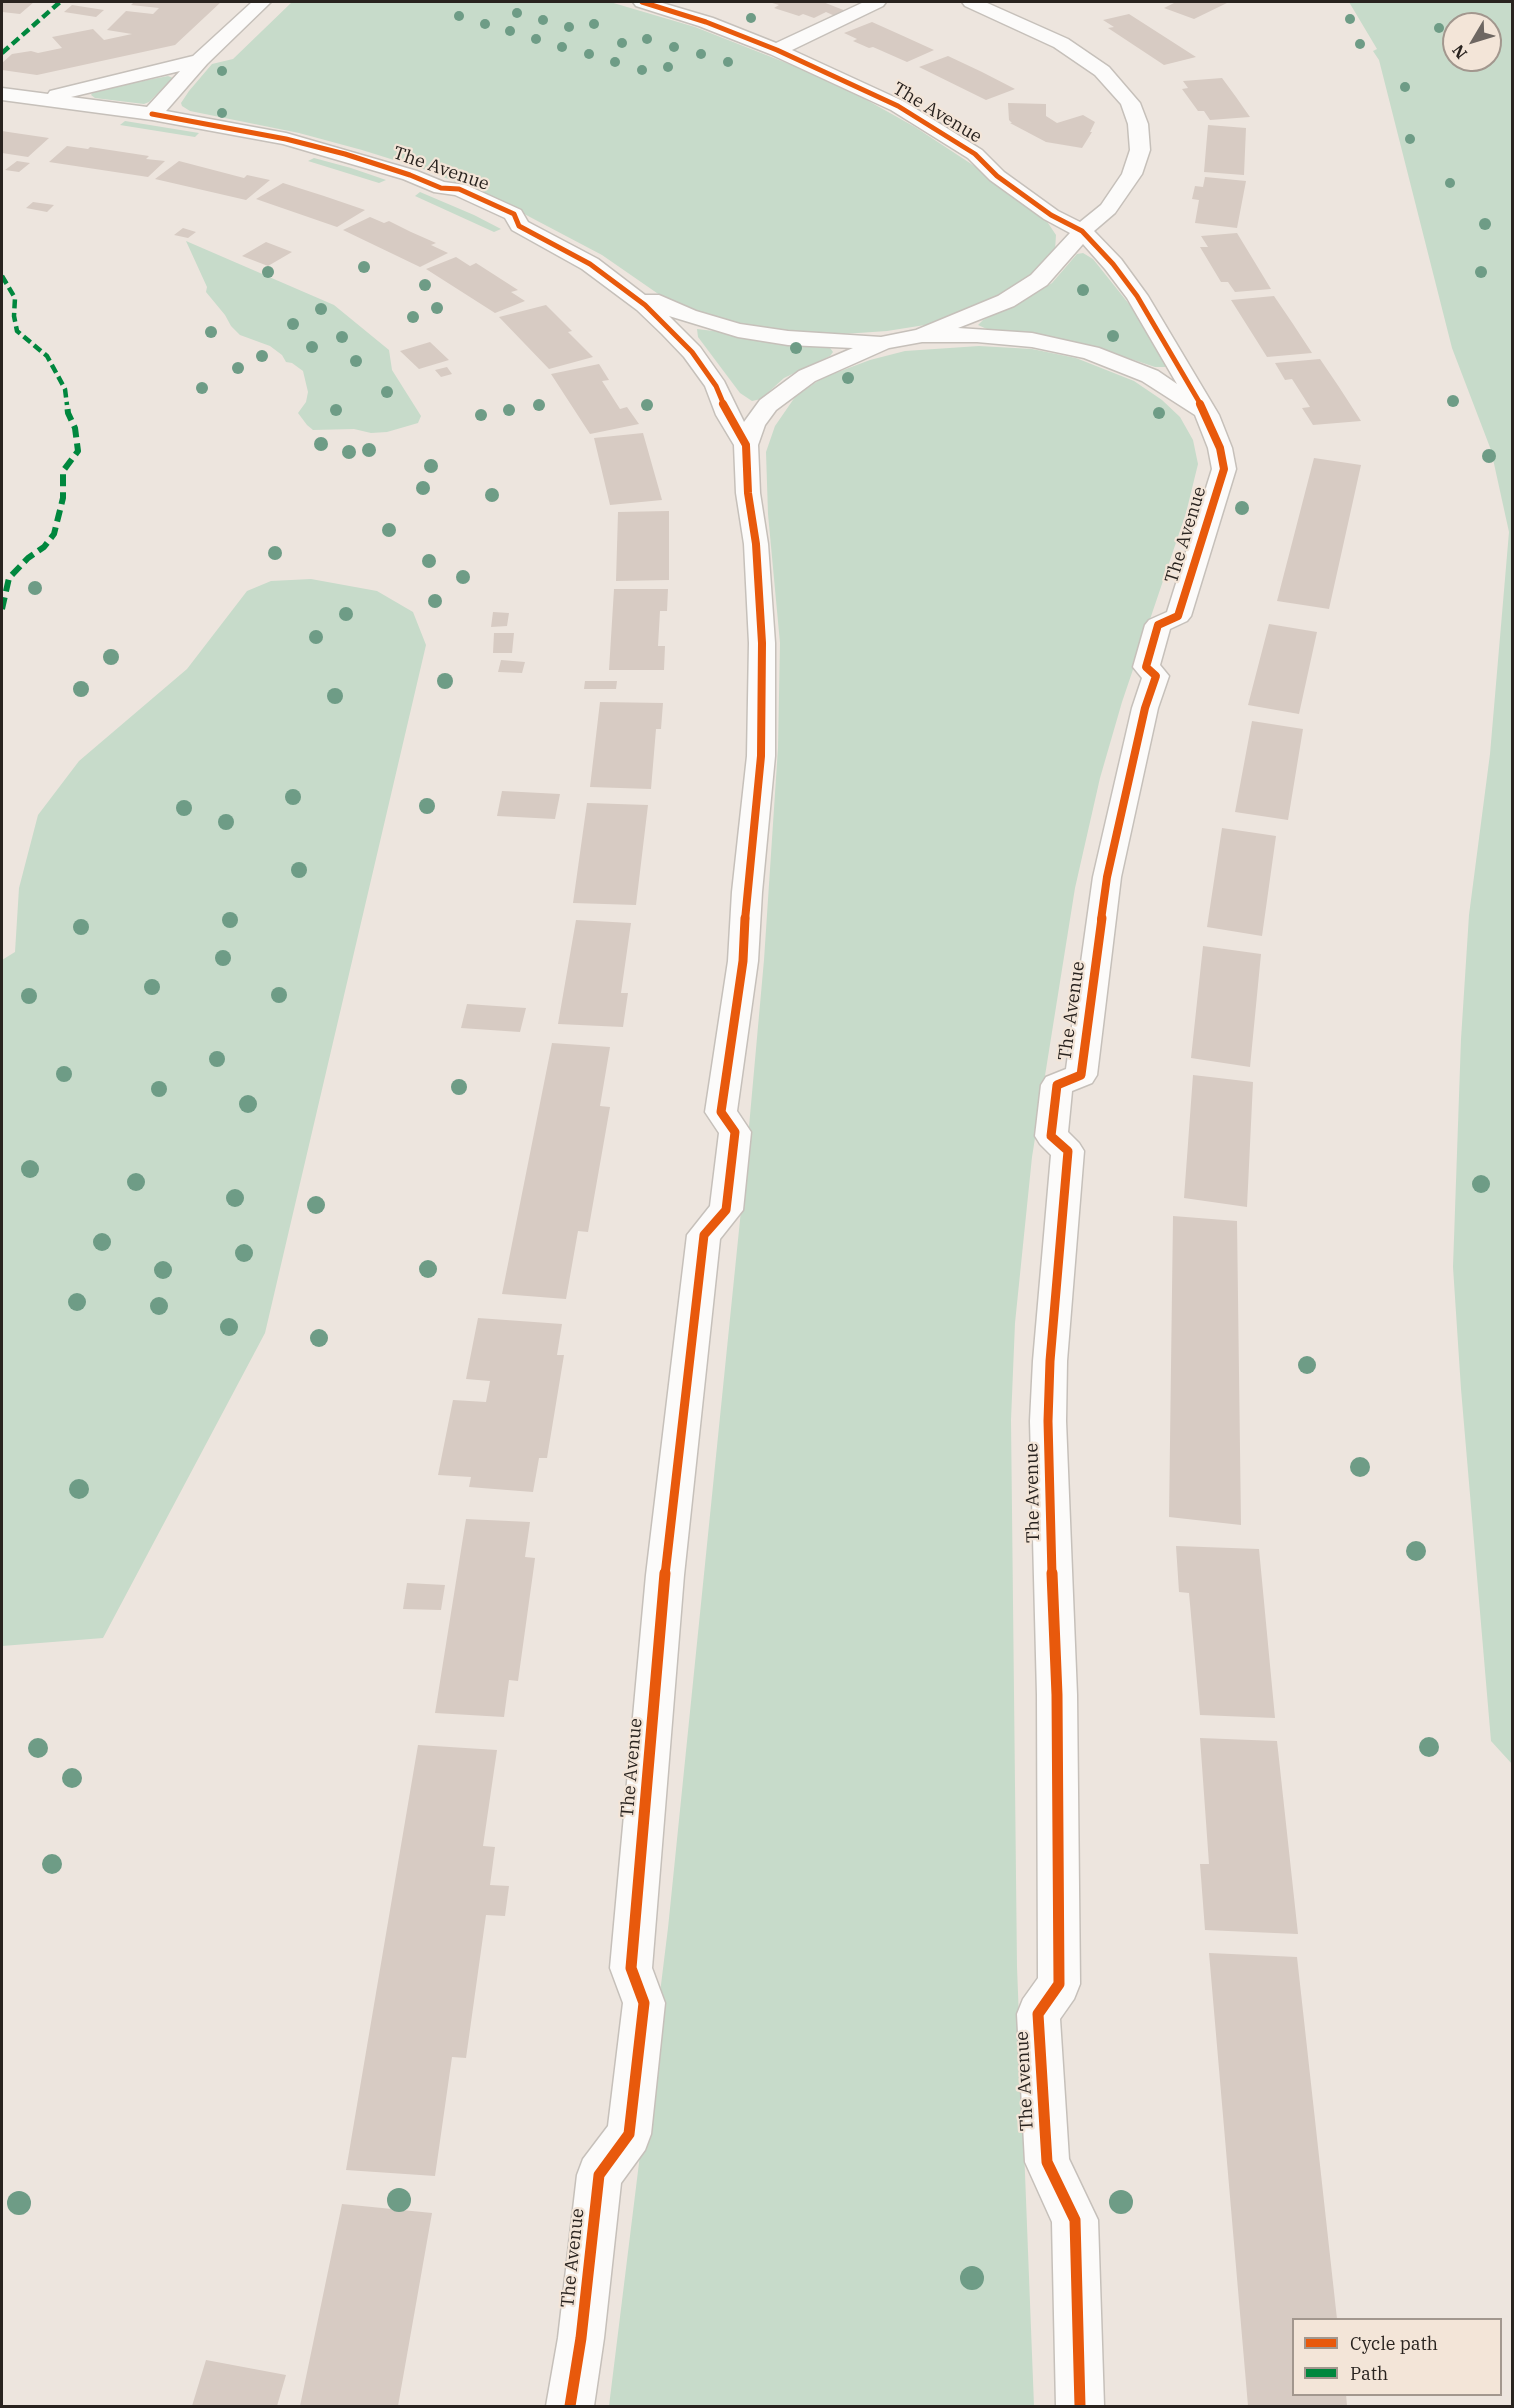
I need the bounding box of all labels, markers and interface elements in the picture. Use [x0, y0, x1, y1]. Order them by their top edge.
north arrow [1442, 12, 1502, 72]
text: N [1448, 41, 1471, 63]
street label: The Avenue [889, 78, 985, 148]
street label: The Avenue [390, 142, 492, 196]
street label: The Avenue [1161, 484, 1211, 586]
street label: The Avenue [1054, 960, 1090, 1062]
street label: The Avenue [1021, 1443, 1045, 1543]
street label: The Avenue [617, 1717, 647, 1819]
street label: The Avenue [1012, 2030, 1038, 2132]
street label: The Avenue [557, 2207, 589, 2309]
legend [1292, 2318, 1502, 2396]
text: Cycle path [1350, 2332, 1438, 2355]
text: Path [1350, 2362, 1388, 2385]

